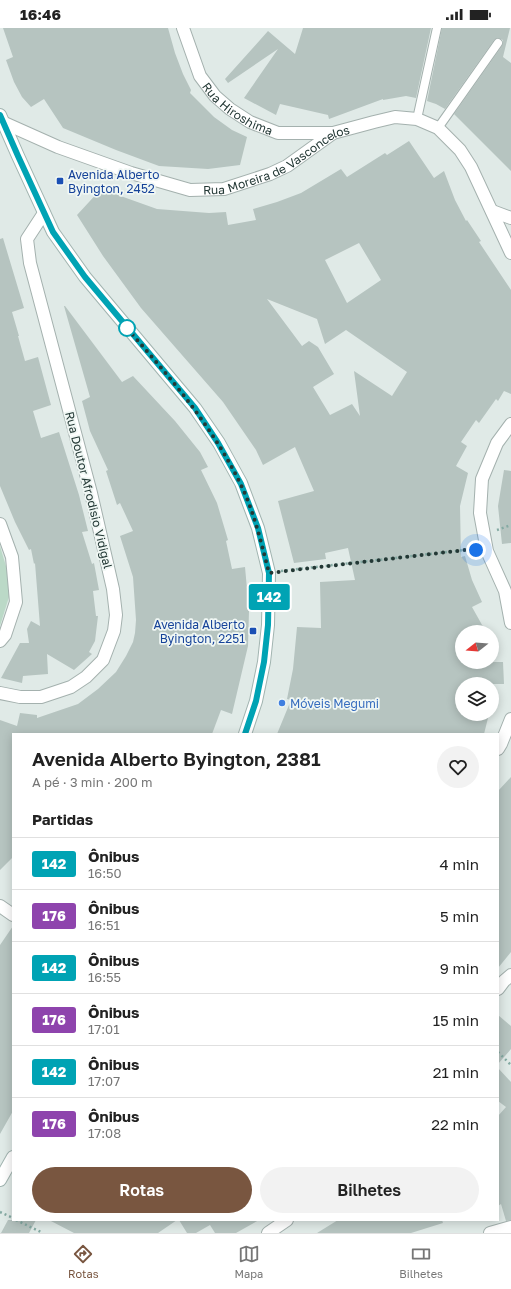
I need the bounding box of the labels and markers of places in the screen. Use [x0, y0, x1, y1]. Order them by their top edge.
place label: Avenida Alberto Byington, 2452 [68, 167, 159, 196]
marker: Avenida Alberto Byington, 2452 [55, 176, 65, 186]
unlabelled marker [118, 319, 136, 337]
place label: Avenida Alberto Byington, 2251 [154, 617, 245, 646]
marker: Avenida Alberto Byington, 2251 [248, 626, 258, 636]
place label: Móveis Megumi [290, 696, 379, 711]
marker: Móveis Megumi [277, 698, 287, 708]

